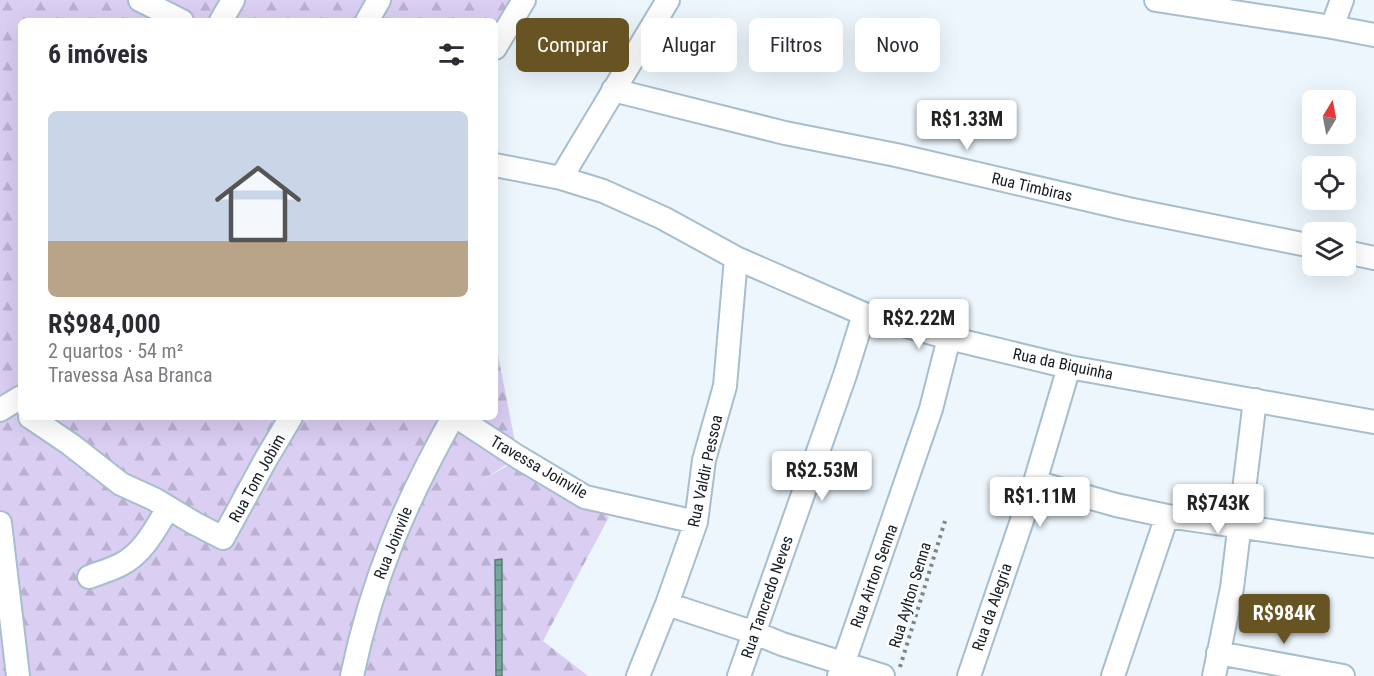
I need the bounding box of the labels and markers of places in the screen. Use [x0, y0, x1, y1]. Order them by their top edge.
pin: R$1.33M [912, 100, 1022, 151]
pin: R$2.22M [864, 299, 974, 350]
pin: R$2.53M [767, 451, 877, 502]
pin: R$1.11M [985, 477, 1095, 528]
pin: R$743K [1169, 484, 1267, 535]
pin: R$984K [1235, 594, 1333, 645]

